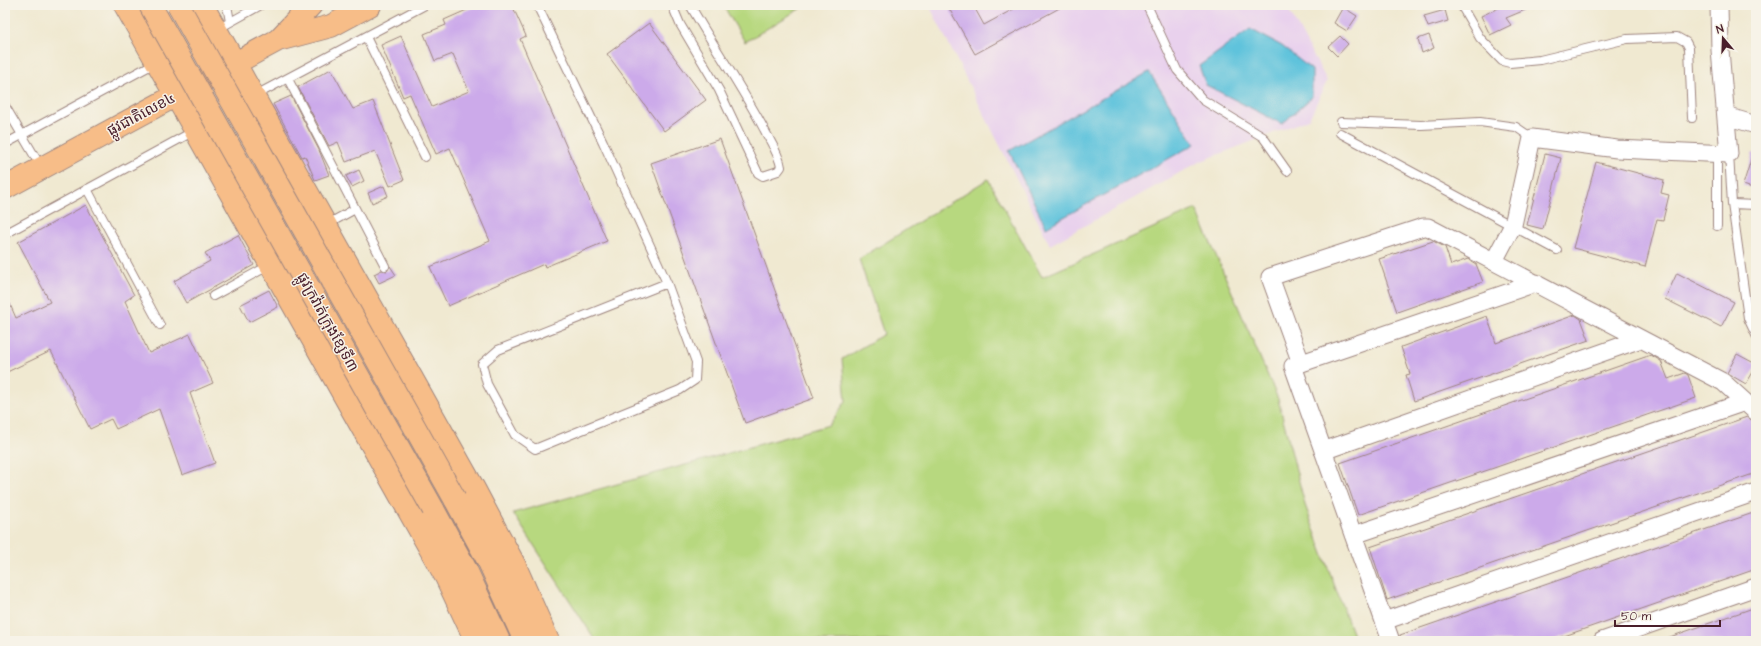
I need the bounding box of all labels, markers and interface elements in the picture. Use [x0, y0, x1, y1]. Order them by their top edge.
north arrow [1703, 18, 1743, 58]
text: N [1714, 21, 1726, 37]
street label: ផ្លូវជាតិលេខ៤ [103, 88, 180, 143]
street label: ផ្លូវក្រវ៉ាត់ក្រុងខ្សែទី៣ [289, 269, 364, 377]
scale bar [1615, 602, 1720, 628]
text: 50 m [1621, 608, 1652, 625]

